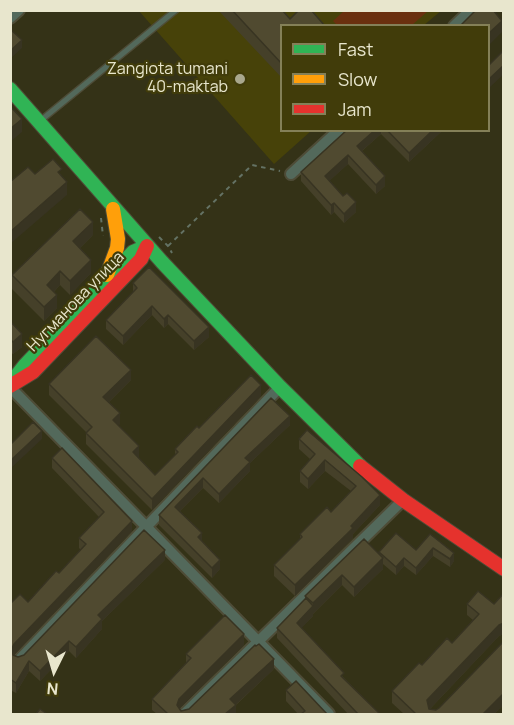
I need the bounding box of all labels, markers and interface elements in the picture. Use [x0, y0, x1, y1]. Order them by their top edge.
legend [280, 24, 490, 132]
text: Fast [338, 37, 373, 61]
place label: Zangiota tumani 40-maktab [107, 60, 228, 98]
text: Slow [338, 67, 377, 91]
marker: Zangiota tumani 40-maktab [233, 72, 247, 86]
text: Jam [338, 97, 372, 121]
street label: Нугманова улица [23, 248, 129, 356]
north arrow [24, 641, 84, 701]
text: N [46, 677, 59, 700]

